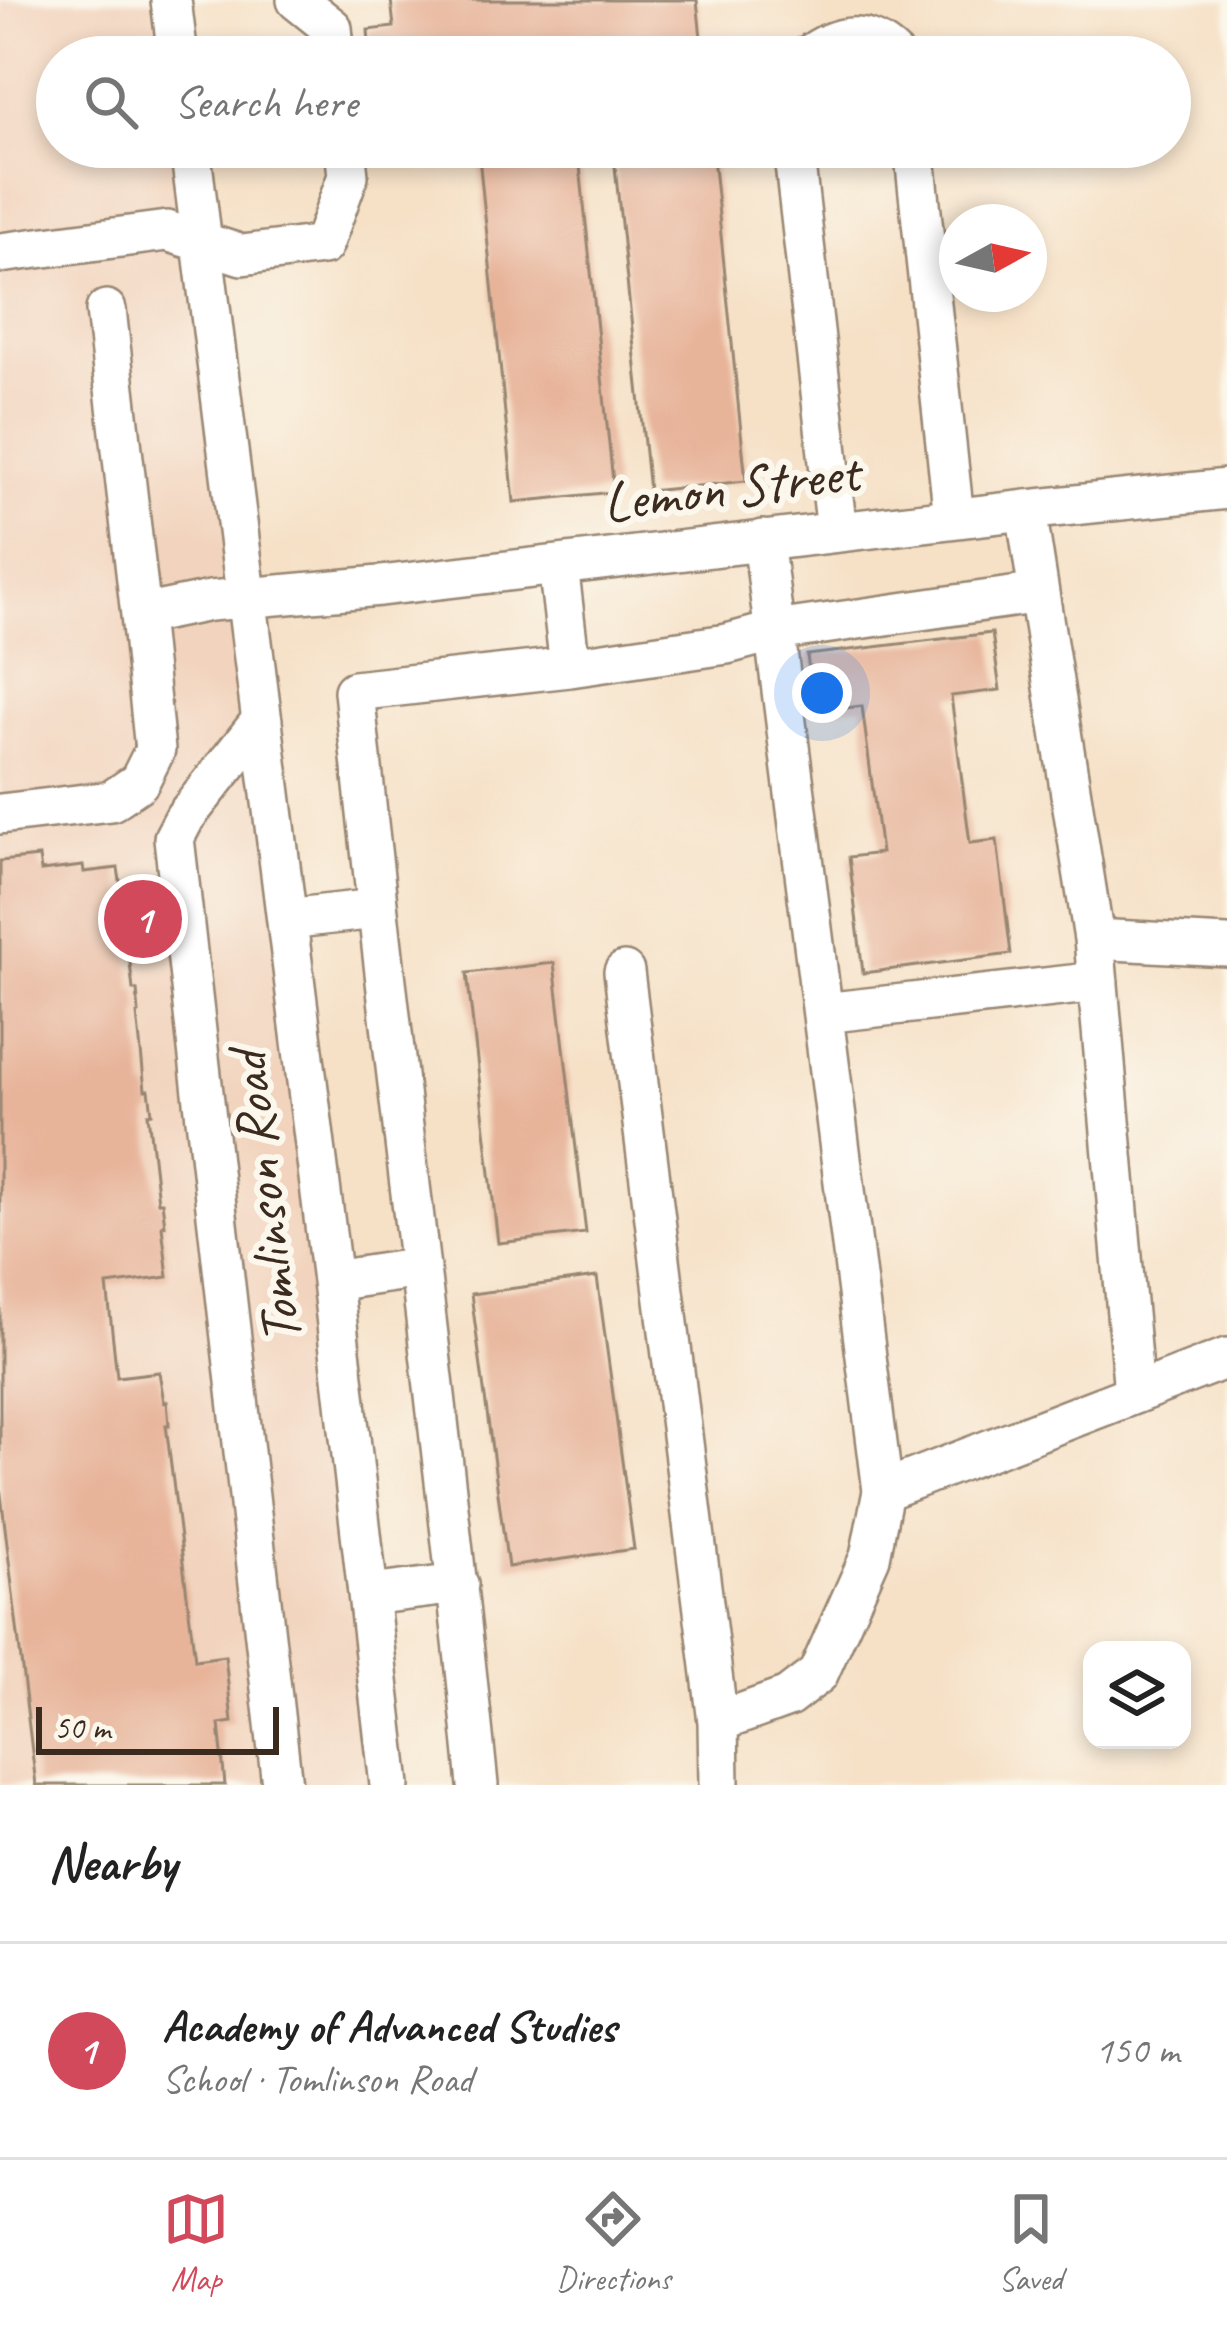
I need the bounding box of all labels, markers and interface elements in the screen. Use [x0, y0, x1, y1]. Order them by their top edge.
search box [36, 36, 1191, 168]
icon: search [78, 69, 144, 135]
text: Search here [174, 74, 357, 131]
north arrow [939, 204, 1047, 312]
street label: Lemon Street [599, 435, 868, 538]
your location [792, 663, 852, 723]
pin: 1 [104, 874, 182, 964]
street label: Tomlinson Road [209, 1040, 318, 1348]
map controls [1083, 1641, 1191, 1749]
button: layers [1083, 1641, 1191, 1749]
scale bar [36, 1701, 279, 1754]
text: 50 m [54, 1707, 110, 1749]
text: Nearby [48, 1831, 176, 1895]
text: Academy of Advanced Studies [162, 1998, 616, 2055]
text: 1 [78, 2026, 96, 2075]
text: 150 m [1095, 2026, 1179, 2075]
text: School · Tomlinson Road [162, 2055, 473, 2104]
tab: Map [163, 2186, 229, 2300]
tab: Directions [556, 2186, 671, 2300]
tab: Saved [998, 2186, 1064, 2300]

